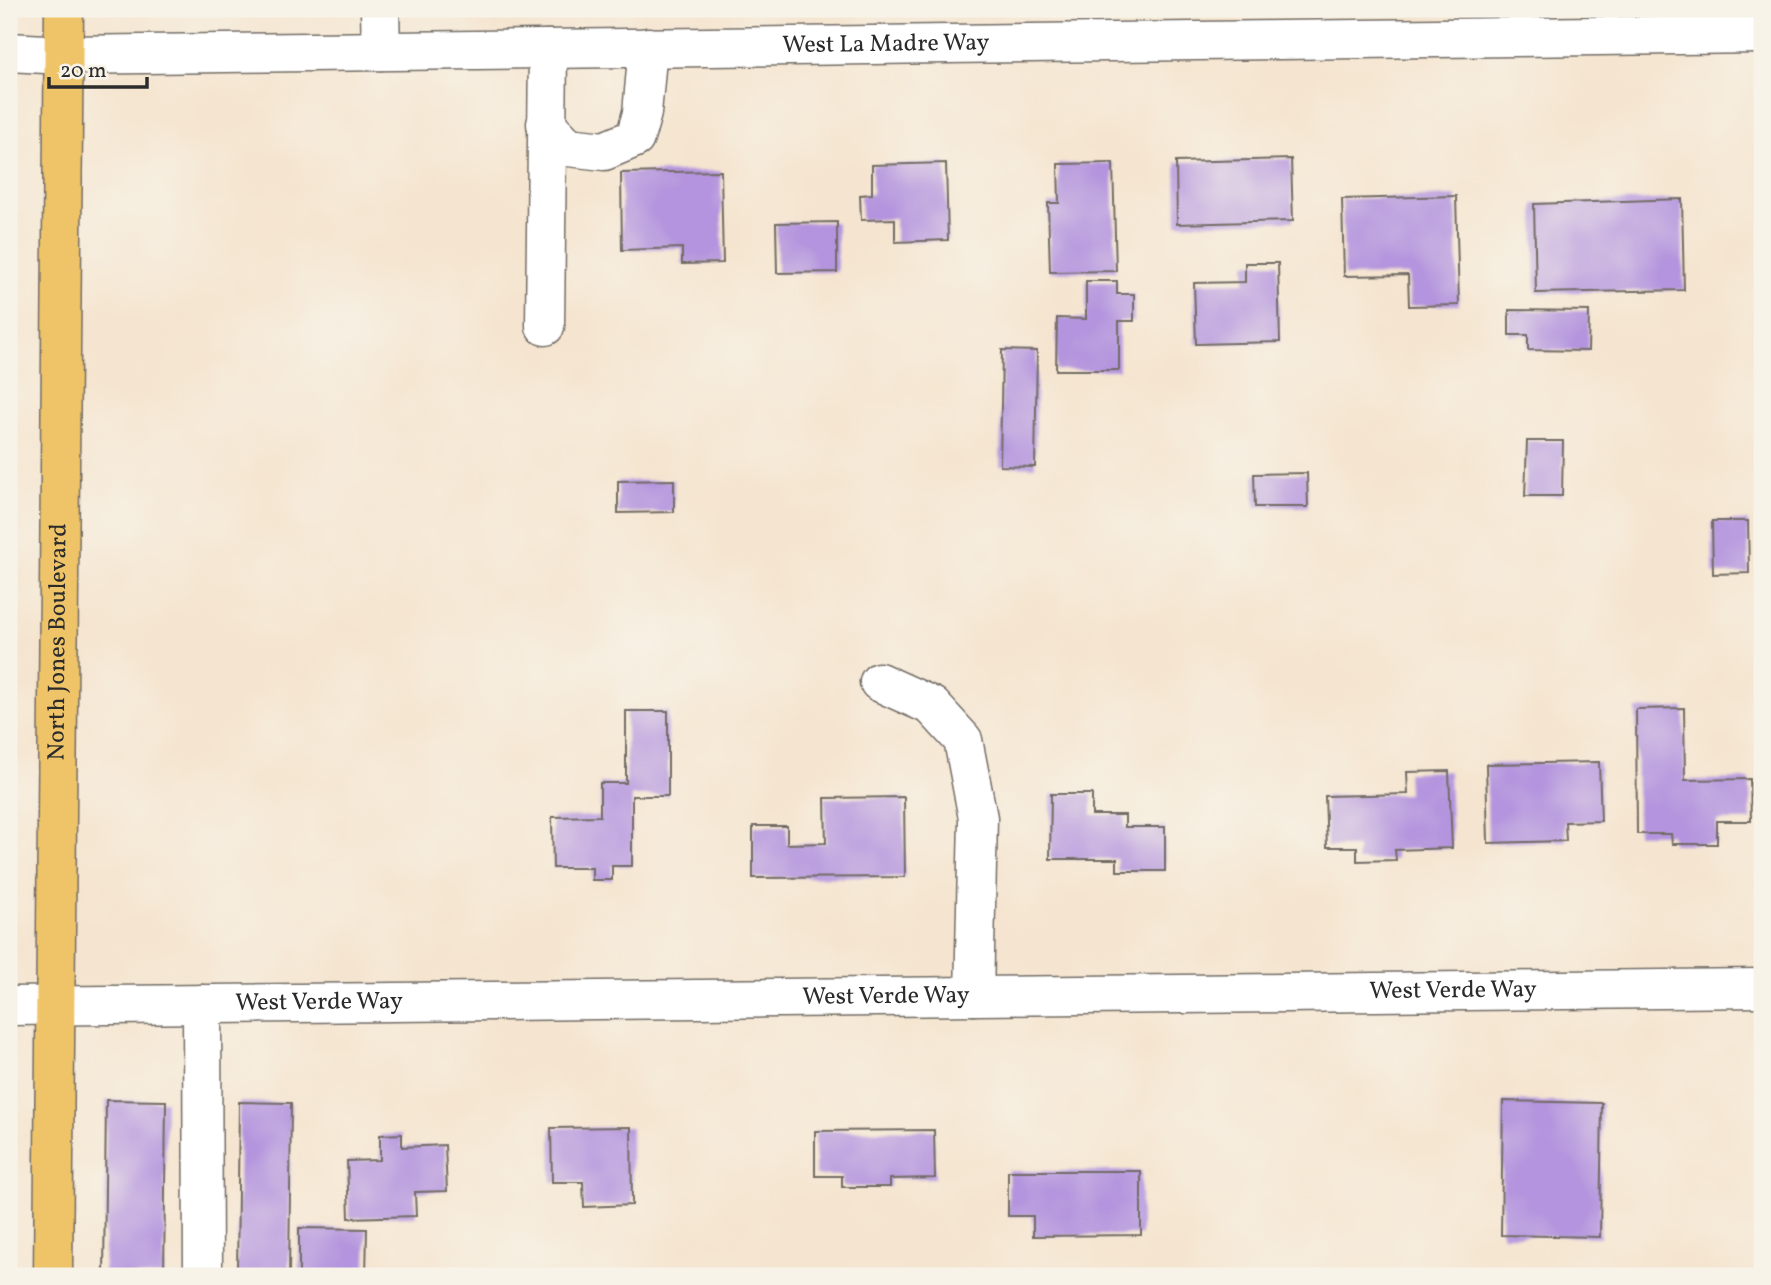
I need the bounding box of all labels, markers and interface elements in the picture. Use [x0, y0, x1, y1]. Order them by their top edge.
street label: West La Madre Way [782, 27, 990, 63]
scale bar [49, 46, 147, 90]
text: 20 m [60, 57, 106, 86]
street label: North Jones Boulevard [40, 523, 77, 761]
street label: West Verde Way [1369, 973, 1537, 1009]
street label: West Verde Way [802, 979, 970, 1015]
street label: West Verde Way [235, 985, 403, 1021]

